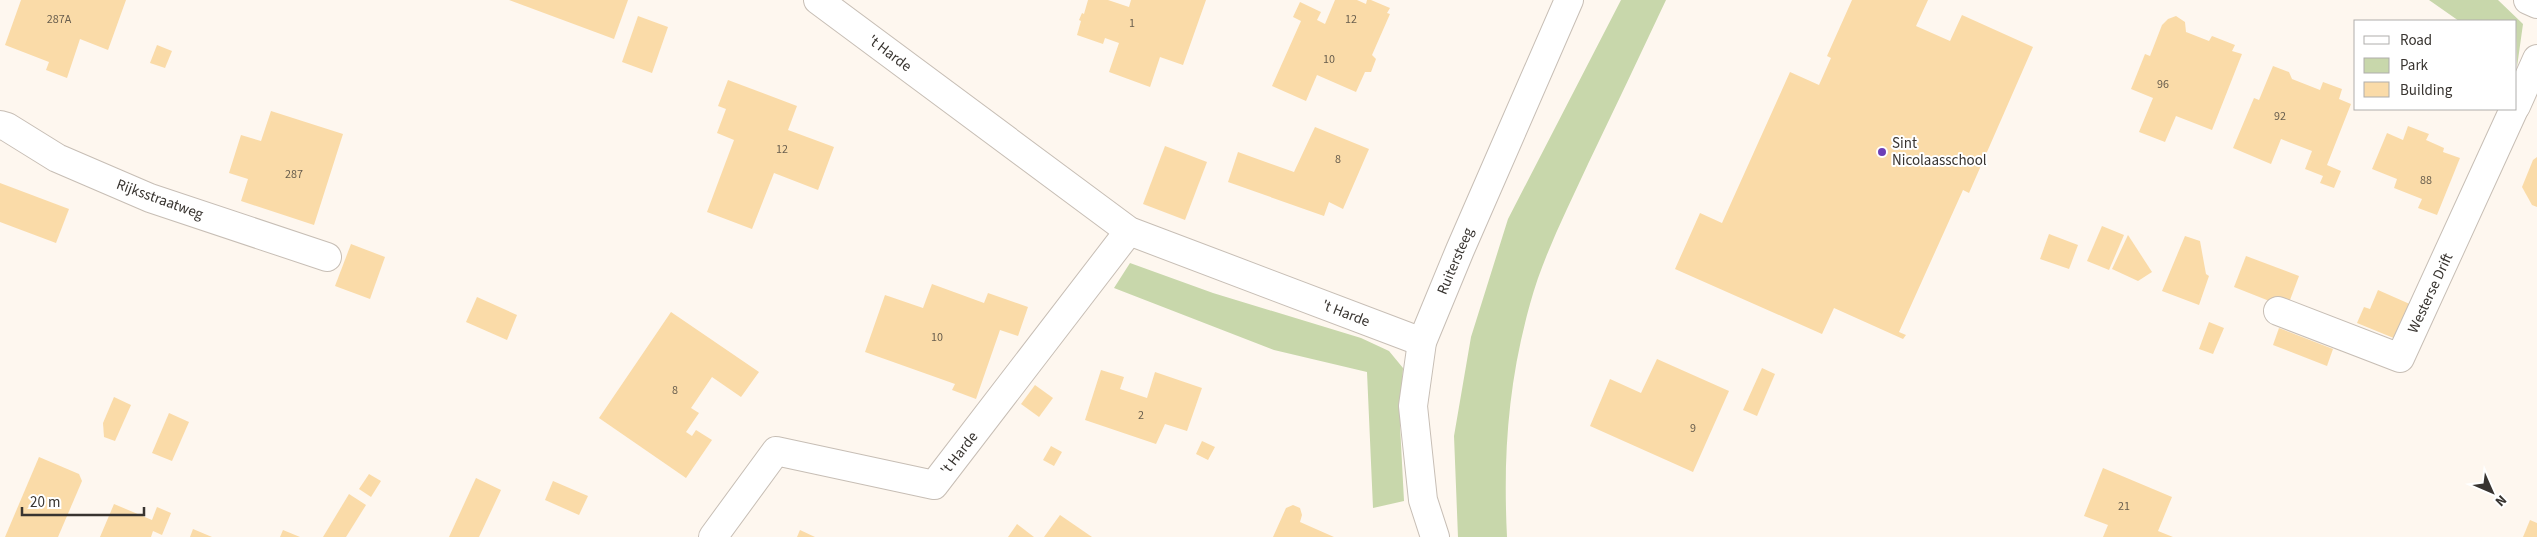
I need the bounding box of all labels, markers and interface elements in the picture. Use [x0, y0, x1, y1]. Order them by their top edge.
house number: 287A [47, 11, 72, 28]
house number: 12 [1345, 11, 1357, 28]
house number: 1 [1129, 15, 1135, 32]
legend [2354, 20, 2517, 110]
street label: 't Harde [863, 30, 916, 77]
text: Road [2400, 30, 2432, 51]
house number: 10 [1323, 51, 1335, 68]
text: Park [2400, 55, 2429, 76]
house number: 96 [2157, 76, 2169, 93]
text: Building [2400, 80, 2453, 101]
house number: 92 [2274, 108, 2286, 125]
place label: Sint Nicolaasschool [1892, 133, 1987, 171]
house number: 12 [776, 141, 788, 158]
marker: Sint Nicolaasschool [1876, 146, 1888, 158]
house number: 8 [1335, 151, 1341, 168]
house number: 287 [285, 166, 303, 183]
house number: 88 [2420, 172, 2432, 189]
street label: Rijksstraatweg [113, 174, 207, 225]
street label: Ruitersteeg [1432, 224, 1479, 298]
street label: Westerse Drift [2403, 250, 2458, 337]
street label: 't Harde [1319, 295, 1373, 332]
house number: 10 [931, 329, 943, 346]
house number: 8 [672, 382, 678, 399]
house number: 2 [1138, 407, 1144, 424]
house number: 9 [1690, 420, 1696, 437]
street label: 't Harde [936, 427, 983, 479]
north arrow [2467, 467, 2517, 517]
scale bar [22, 484, 145, 516]
text: N [2490, 490, 2511, 511]
text: 20 m [30, 492, 60, 513]
house number: 21 [2118, 498, 2130, 515]

